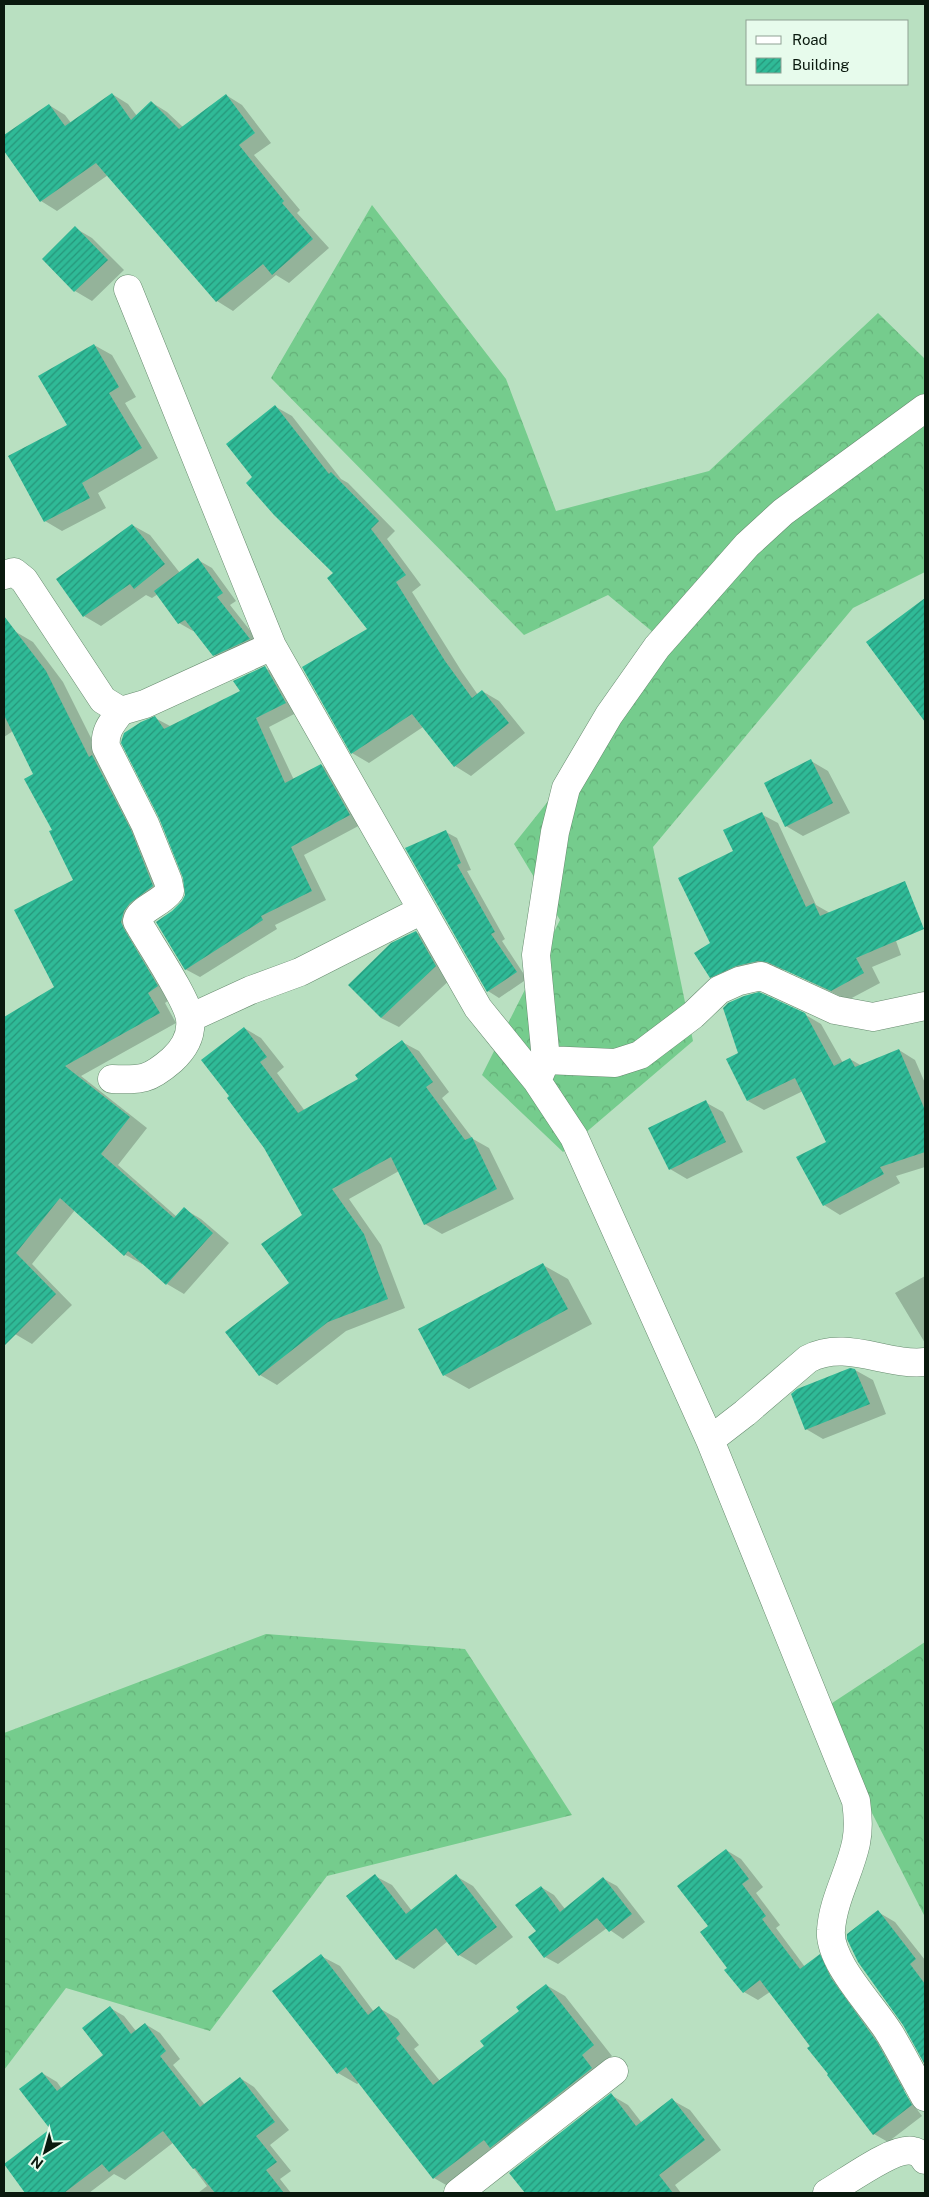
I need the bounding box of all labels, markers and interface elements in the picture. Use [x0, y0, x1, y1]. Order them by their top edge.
legend [746, 20, 909, 85]
text: Road [792, 31, 828, 48]
text: Building [792, 56, 850, 73]
north arrow [20, 2127, 70, 2177]
text: N [28, 2153, 46, 2172]

